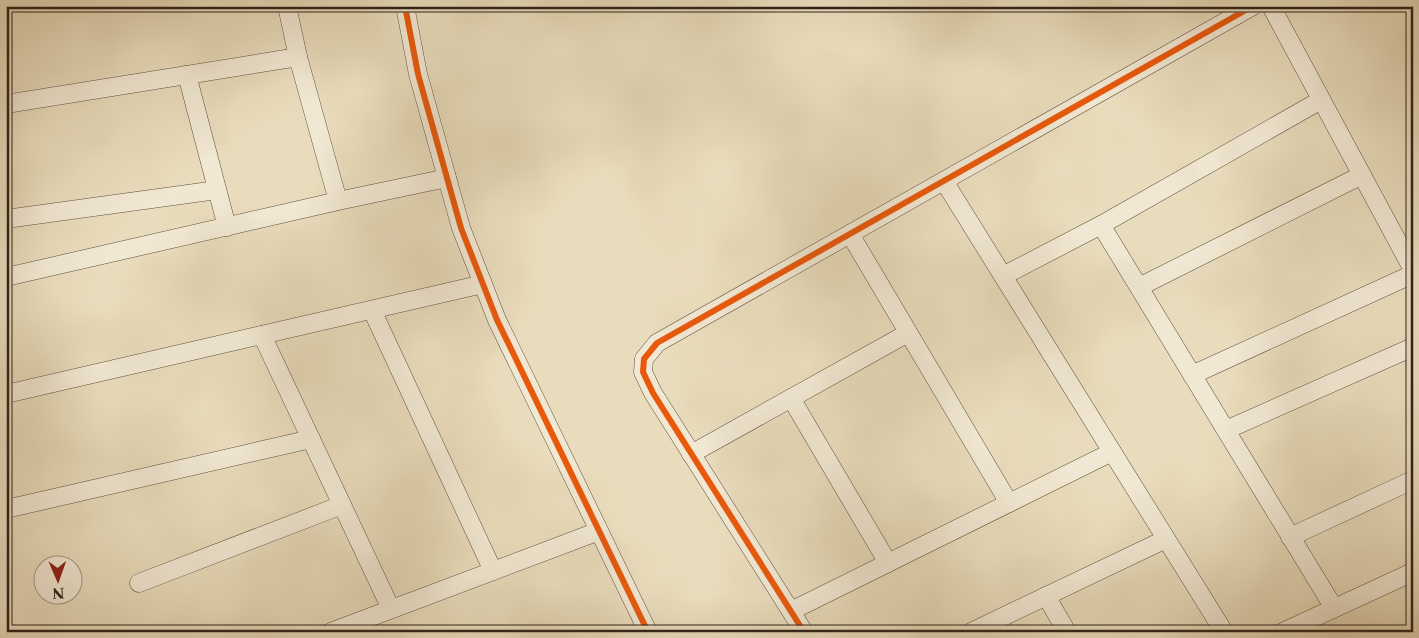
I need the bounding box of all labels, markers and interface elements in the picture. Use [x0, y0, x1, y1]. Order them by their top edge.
north arrow [32, 556, 82, 606]
text: N [52, 584, 65, 602]

